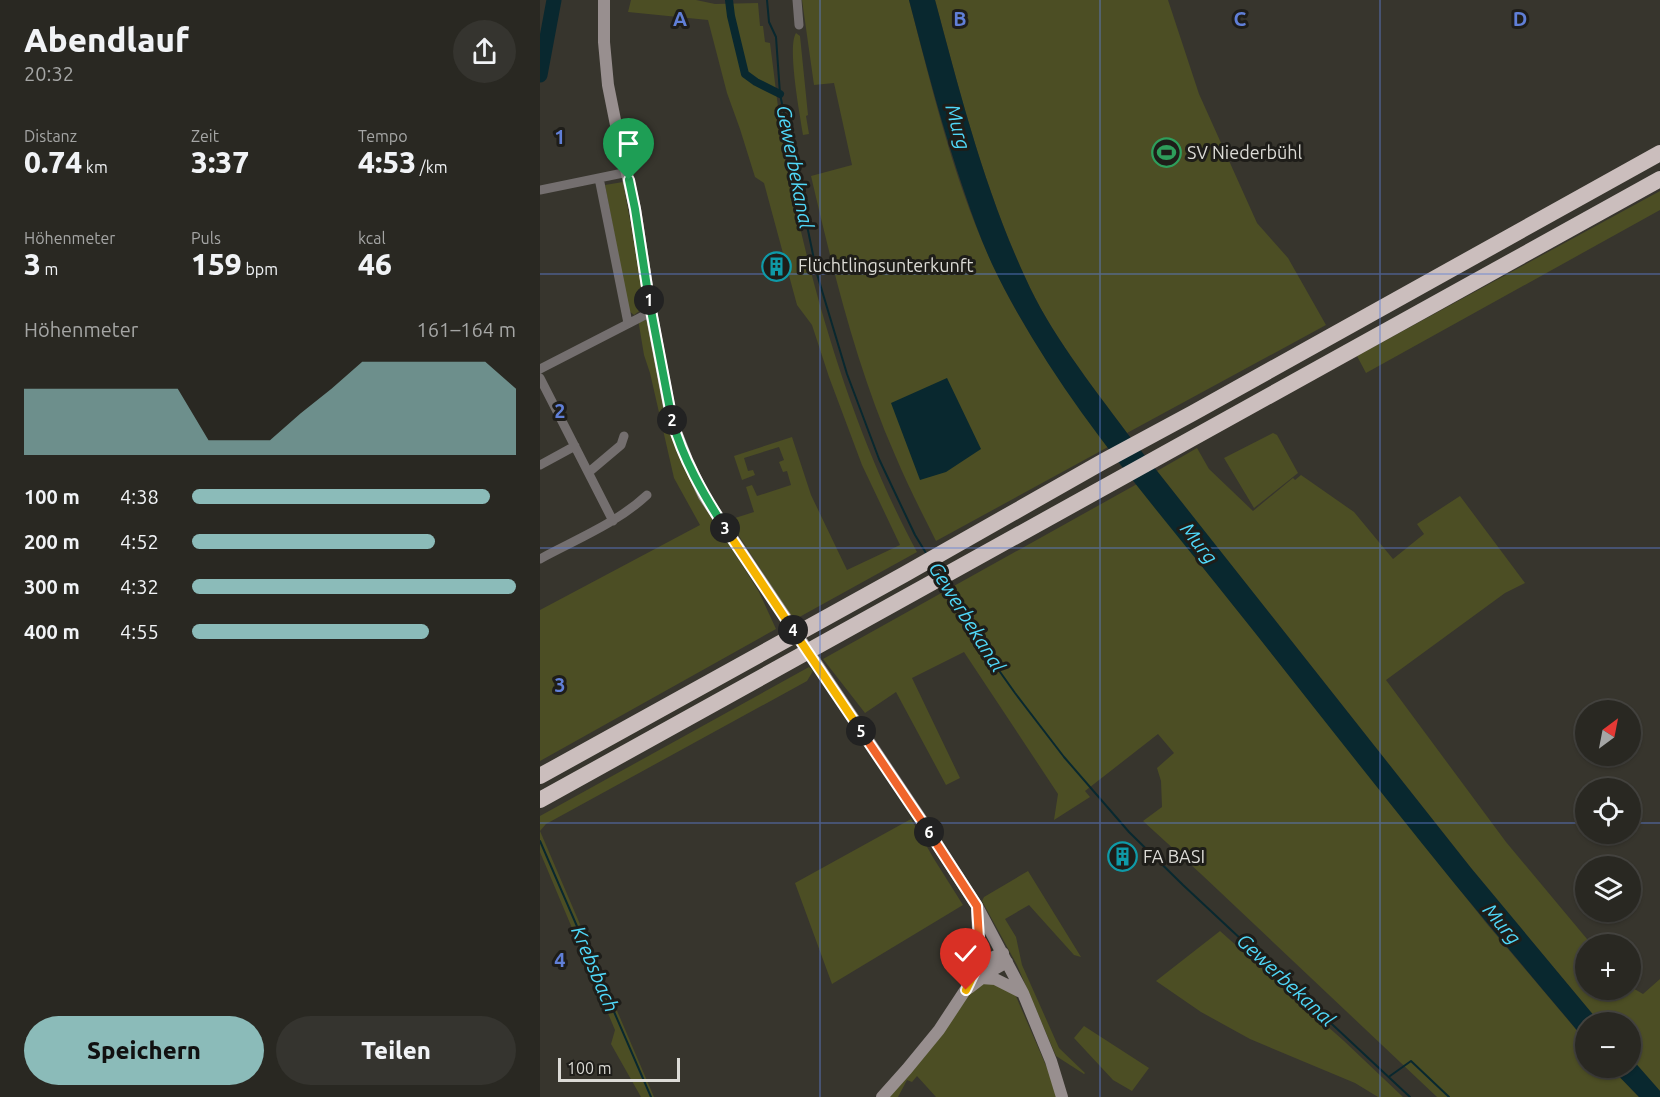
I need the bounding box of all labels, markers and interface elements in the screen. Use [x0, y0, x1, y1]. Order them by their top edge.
text: A [673, 7, 687, 30]
text: B [953, 7, 967, 30]
text: C [1234, 7, 1247, 30]
text: D [1513, 7, 1527, 30]
button: share [453, 20, 516, 83]
text: Abendlauf [24, 21, 189, 58]
text: 20:32 [24, 62, 74, 85]
water label: Murg [941, 102, 976, 152]
water label: Gewerbekanal [772, 103, 819, 231]
pin [603, 118, 654, 180]
text: 1 [554, 125, 566, 148]
text: Distanz [24, 127, 77, 145]
text: Zeit [191, 127, 219, 145]
text: Tempo [358, 127, 408, 145]
icon: arrive [612, 127, 645, 160]
sports icon: SV Niederbühl [1150, 137, 1182, 169]
place label: SV Niederbühl [1187, 142, 1303, 162]
text: 0.74 [24, 145, 82, 179]
text: 3:37 [191, 145, 249, 179]
text: 4:53 [358, 145, 416, 179]
text: km [82, 158, 108, 176]
text: /km [416, 158, 448, 176]
text: Höhenmeter [24, 229, 115, 247]
text: Puls [191, 229, 221, 247]
text: kcal [358, 229, 386, 247]
text: 3 [24, 247, 41, 281]
text: 159 [191, 247, 242, 281]
text: 46 [358, 247, 392, 281]
building icon: Flüchtlingsunterkunft [761, 250, 793, 282]
place label: Flüchtlingsunterkunft [798, 255, 974, 275]
text: m [41, 260, 58, 278]
text: bpm [242, 260, 278, 278]
pin: 1 [634, 285, 664, 315]
text: 1 [644, 291, 654, 309]
text: Höhenmeter [24, 318, 138, 341]
text: 161–164 m [417, 318, 516, 341]
text: 2 [554, 399, 566, 422]
pin: 2 [657, 405, 687, 435]
text: 2 [667, 411, 677, 429]
text: 100 m [24, 485, 80, 508]
text: 4:38 [120, 485, 159, 508]
pin: 3 [710, 513, 740, 543]
water label: Murg [1176, 517, 1223, 568]
text: 3 [720, 519, 730, 537]
text: 200 m [24, 530, 80, 553]
text: 4:52 [120, 530, 159, 553]
water label: Gewerbekanal [924, 557, 1011, 676]
text: 300 m [24, 575, 80, 598]
text: 4:32 [120, 575, 159, 598]
pin: 4 [778, 615, 808, 645]
text: 400 m [24, 620, 80, 643]
text: 4:55 [120, 620, 159, 643]
text: 4 [788, 621, 798, 639]
text: 3 [554, 673, 566, 696]
north arrow [1575, 700, 1641, 766]
map controls [1575, 700, 1641, 1078]
pin: 5 [846, 716, 876, 746]
text: 5 [856, 722, 866, 740]
button: locate [1575, 778, 1641, 844]
pin: 6 [914, 817, 944, 847]
text: 6 [924, 823, 934, 841]
building icon: FA BASI [1106, 841, 1138, 873]
place label: FA BASI [1143, 846, 1205, 866]
button: layers [1575, 856, 1641, 922]
water label: Murg [1479, 899, 1526, 949]
water label: Krebsbach [567, 922, 624, 1015]
pin [940, 928, 991, 990]
water label: Gewerbekanal [1233, 928, 1340, 1031]
button: + [1575, 934, 1641, 1000]
icon: check [949, 937, 982, 970]
text: 4 [554, 948, 566, 971]
button: − [1575, 1012, 1641, 1078]
button: Speichern [24, 1016, 264, 1085]
button: Teilen [276, 1016, 516, 1085]
scale bar [558, 1055, 680, 1082]
text: 100 m [567, 1059, 612, 1077]

